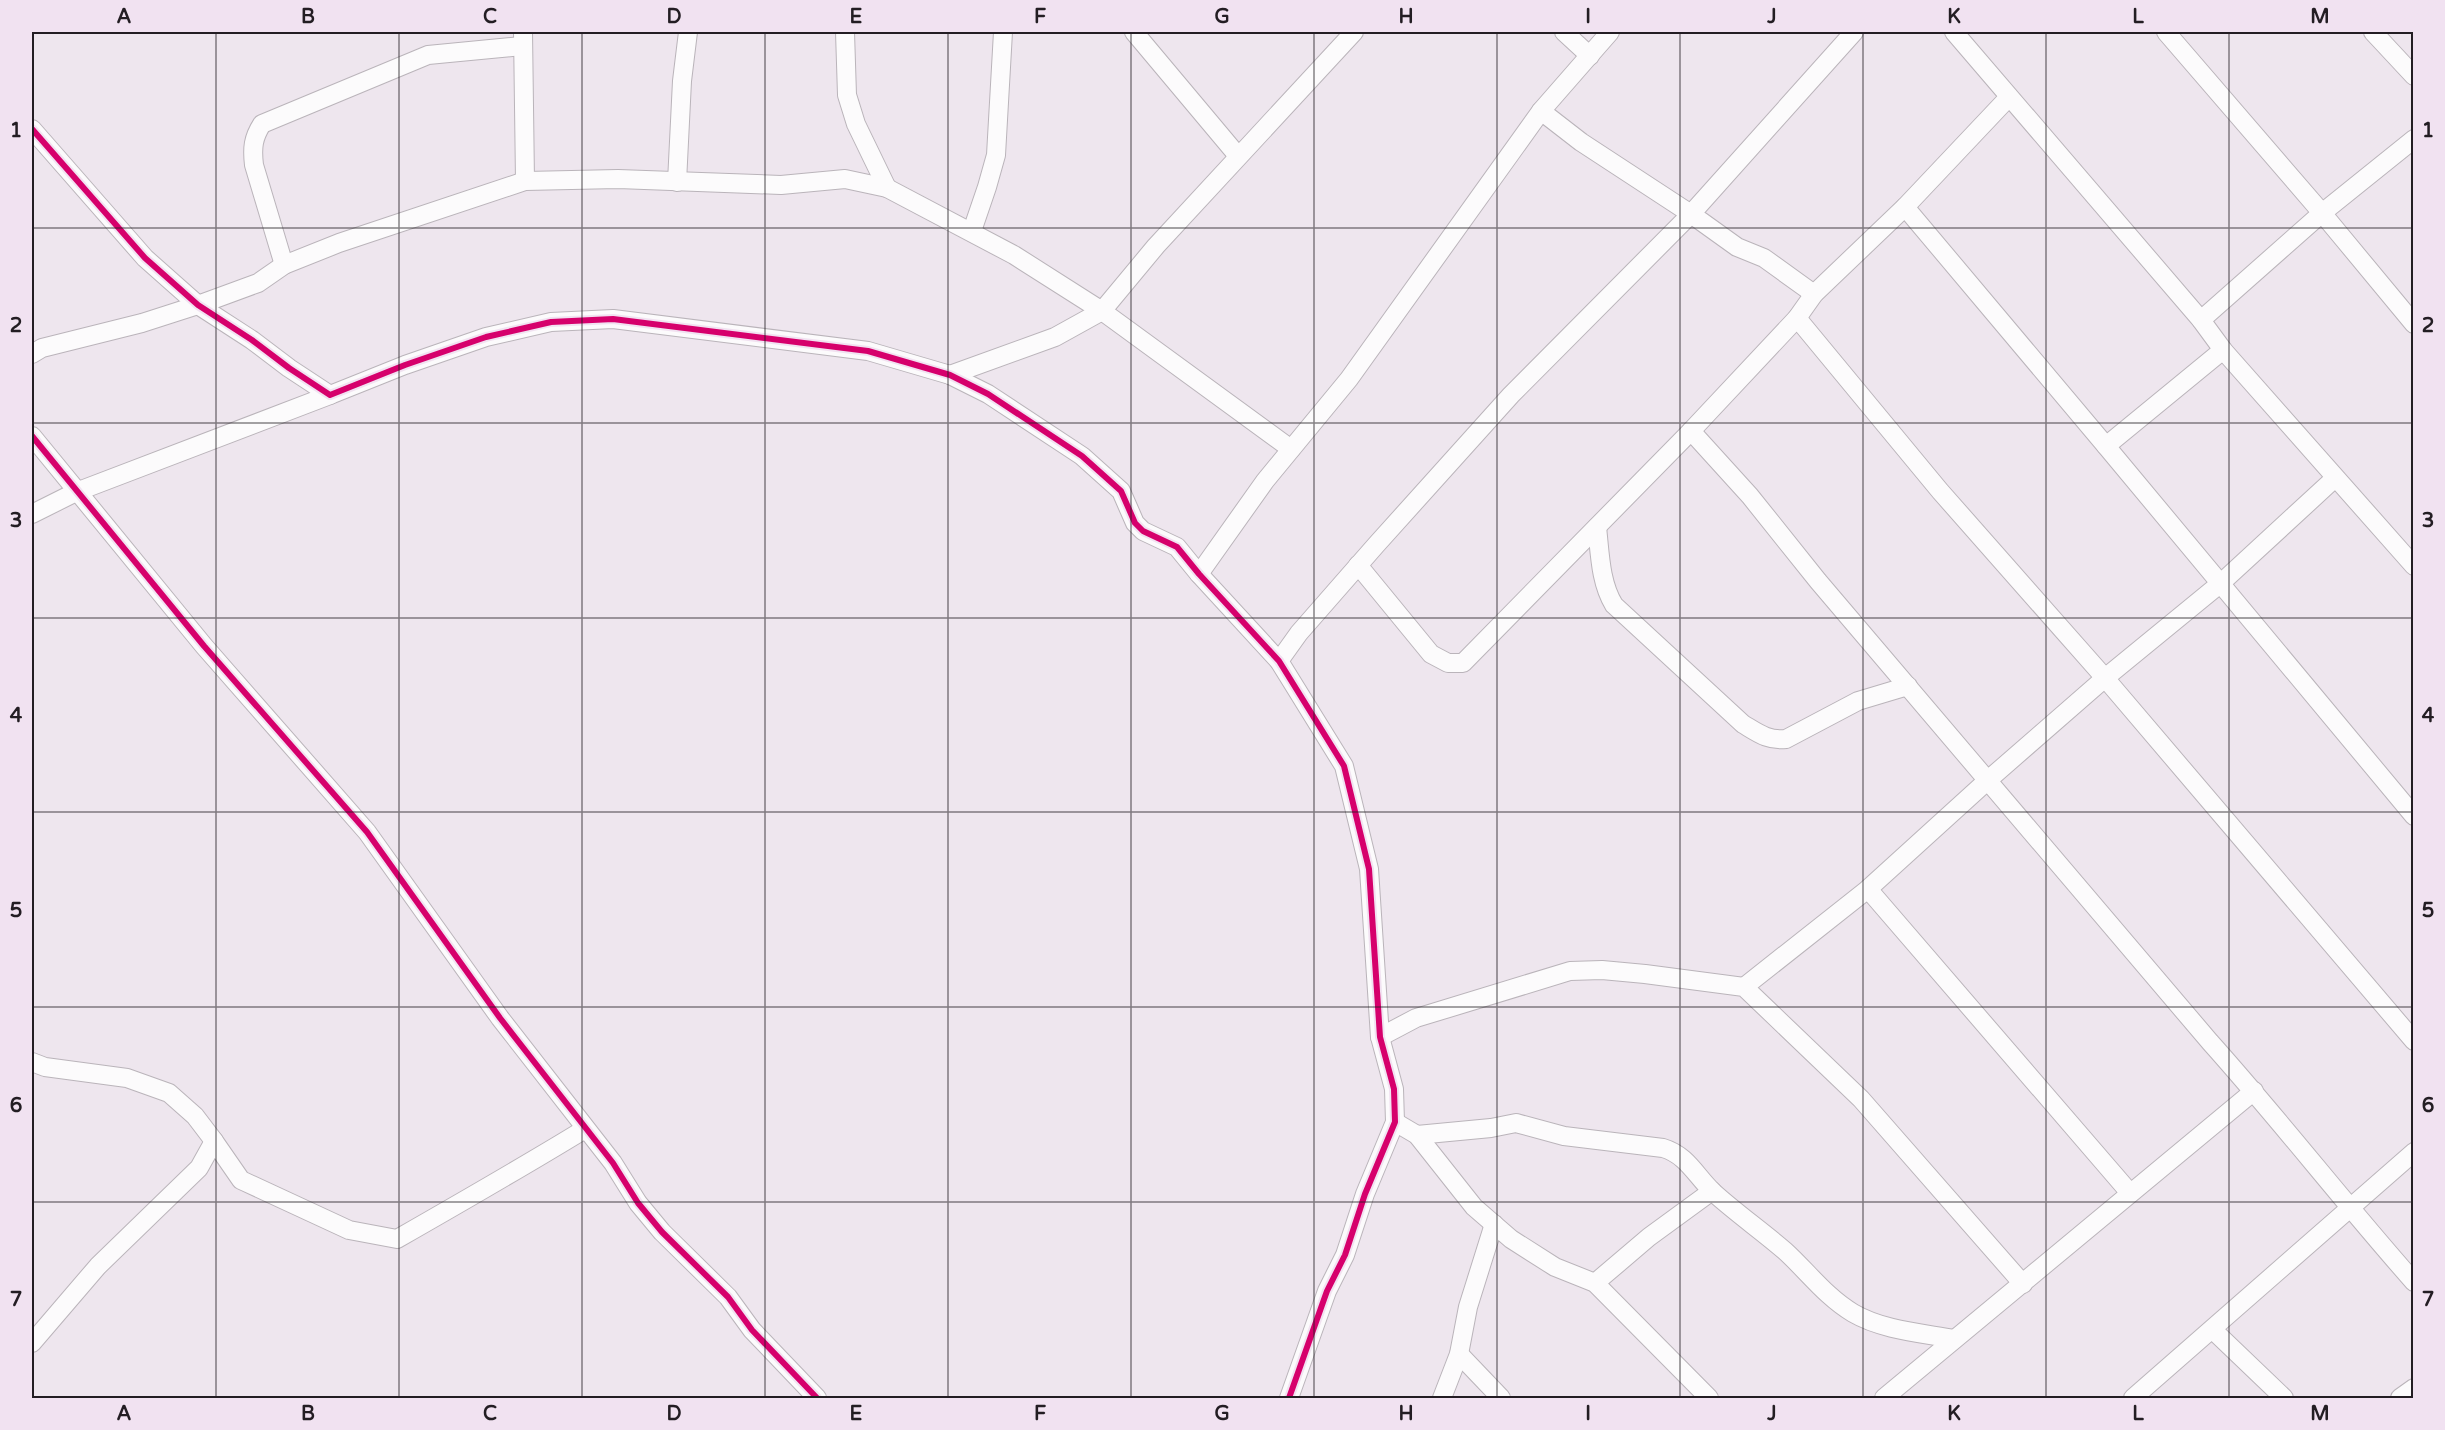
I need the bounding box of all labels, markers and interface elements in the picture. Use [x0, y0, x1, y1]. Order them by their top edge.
text: A [117, 5, 132, 29]
text: B [301, 5, 315, 29]
text: C [483, 5, 497, 29]
text: D [666, 5, 682, 29]
text: E [850, 5, 863, 29]
text: F [1034, 5, 1046, 29]
text: G [1214, 5, 1230, 29]
text: H [1398, 5, 1414, 29]
text: I [1585, 5, 1591, 29]
text: J [1766, 5, 1777, 29]
text: K [1947, 5, 1961, 29]
text: L [2132, 5, 2144, 29]
text: M [2310, 5, 2330, 29]
text: 1 [10, 119, 22, 143]
text: 1 [2422, 119, 2434, 143]
text: 2 [10, 314, 22, 338]
text: 2 [2422, 314, 2434, 338]
text: 3 [10, 509, 22, 533]
text: 3 [2422, 509, 2434, 533]
text: 4 [10, 704, 23, 728]
text: 4 [2422, 704, 2435, 728]
text: 5 [10, 899, 22, 923]
text: 5 [2422, 899, 2434, 923]
text: 6 [10, 1094, 22, 1118]
text: 6 [2422, 1094, 2434, 1118]
text: 7 [10, 1288, 22, 1312]
text: 7 [2422, 1288, 2434, 1312]
text: A [117, 1402, 132, 1426]
text: B [301, 1402, 315, 1426]
text: C [483, 1402, 497, 1426]
text: D [666, 1402, 682, 1426]
text: E [850, 1402, 863, 1426]
text: F [1034, 1402, 1046, 1426]
text: G [1214, 1402, 1230, 1426]
text: H [1398, 1402, 1414, 1426]
text: I [1585, 1402, 1591, 1426]
text: J [1766, 1402, 1777, 1426]
text: K [1947, 1402, 1961, 1426]
text: L [2132, 1402, 2144, 1426]
text: M [2310, 1402, 2330, 1426]

